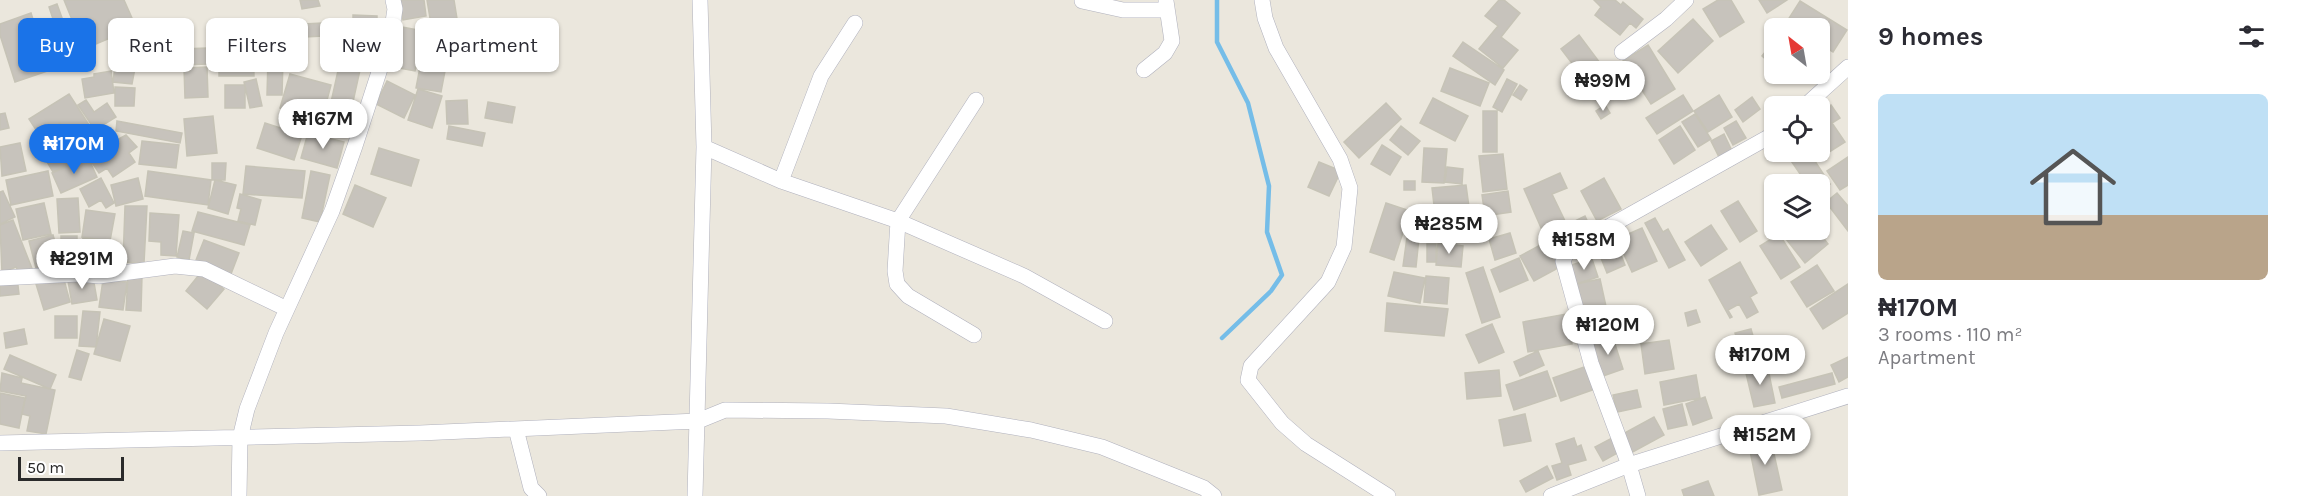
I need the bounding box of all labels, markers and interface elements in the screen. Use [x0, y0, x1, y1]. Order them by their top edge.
chip: Buy [18, 18, 96, 72]
chip: Rent [108, 18, 194, 72]
chip: Filters [206, 18, 308, 72]
chip: New [320, 18, 403, 72]
chip: Apartment [415, 18, 559, 72]
north arrow [1764, 18, 1830, 84]
map controls [1764, 18, 1830, 240]
icon: filters [2235, 20, 2268, 53]
text: 9 homes [1878, 21, 1984, 52]
pin: ₦99M [1567, 61, 1639, 112]
text: ₦99M [1575, 69, 1631, 92]
button: locate [1764, 96, 1830, 162]
pin: ₦167M [281, 99, 365, 150]
text: ₦167M [292, 107, 354, 130]
pin: ₦170M [32, 124, 116, 175]
text: ₦170M [43, 132, 105, 155]
icon: home [2019, 133, 2127, 241]
button: layers [1764, 174, 1830, 240]
pin: ₦285M [1407, 204, 1491, 255]
text: ₦285M [1415, 212, 1483, 235]
pin: ₦158M [1542, 220, 1626, 271]
text: ₦158M [1552, 228, 1616, 251]
pin: ₦291M [40, 239, 124, 290]
text: ₦291M [50, 247, 114, 270]
text: ₦170M [1878, 292, 1958, 323]
pin: ₦120M [1566, 305, 1650, 356]
text: ₦120M [1576, 313, 1640, 336]
text: 3 rooms · 110 m² [1878, 323, 2023, 346]
pin: ₦170M [1718, 335, 1802, 386]
text: ₦170M [1729, 343, 1791, 366]
text: Apartment [1878, 346, 1976, 369]
pin: ₦152M [1723, 415, 1807, 466]
text: ₦152M [1734, 423, 1796, 446]
scale bar [18, 454, 124, 482]
text: 50 m [27, 458, 64, 477]

